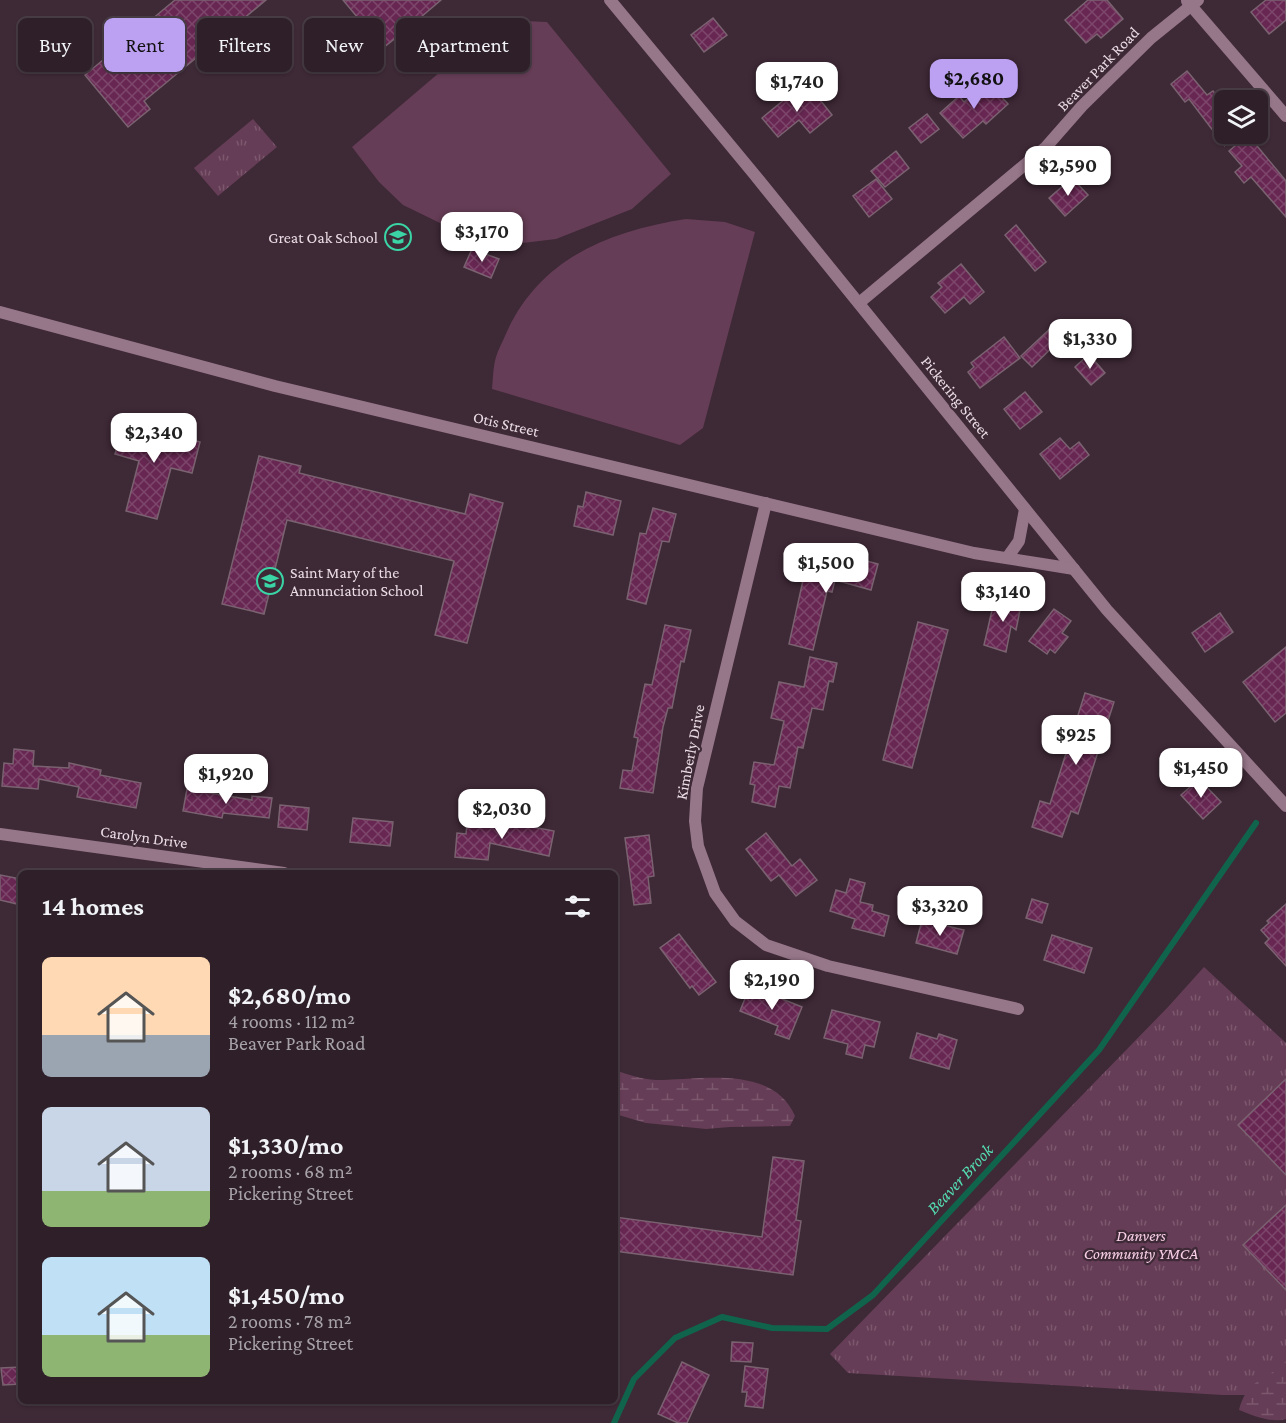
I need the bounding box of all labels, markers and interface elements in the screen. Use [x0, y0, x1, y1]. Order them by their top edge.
chip: Buy [18, 18, 92, 72]
chip: Rent [104, 18, 185, 72]
chip: Filters [197, 18, 292, 72]
chip: New [304, 18, 384, 72]
chip: Apartment [396, 18, 530, 72]
street label: Beaver Park Road [1054, 23, 1143, 114]
pin: $2,680 [925, 59, 1023, 110]
pin: $1,740 [748, 62, 846, 113]
text: $2,680 [944, 67, 1004, 89]
text: $1,740 [770, 70, 824, 92]
map controls [1214, 90, 1268, 144]
button: layers [1214, 90, 1268, 144]
pin: $2,590 [1019, 146, 1117, 197]
text: $2,590 [1039, 154, 1097, 176]
pin: $3,170 [433, 212, 531, 263]
text: $3,170 [455, 220, 509, 242]
school or university icon: Great Oak School [383, 222, 413, 252]
place label: Great Oak School [268, 229, 378, 246]
pin: $1,330 [1041, 319, 1139, 370]
text: $1,330 [1063, 327, 1117, 349]
street label: Pickering Street [917, 353, 995, 442]
street label: Otis Street [471, 408, 541, 440]
pin: $2,340 [105, 413, 203, 464]
text: $2,340 [125, 421, 183, 443]
pin: $1,500 [777, 543, 875, 594]
text: $1,500 [797, 551, 855, 573]
place label: Saint Mary of the Annunciation School [290, 564, 423, 599]
school or university icon: Saint Mary of the Annunciation School [255, 566, 285, 596]
pin: $3,140 [954, 572, 1052, 623]
text: $3,140 [975, 580, 1031, 602]
street label: Kimberly Drive [672, 703, 709, 801]
pin: $925 [1040, 715, 1112, 766]
text: $925 [1056, 723, 1096, 745]
pin: $1,450 [1152, 748, 1250, 799]
pin: $1,920 [177, 754, 275, 805]
text: $1,450 [1173, 756, 1229, 778]
text: $1,920 [198, 762, 254, 784]
pin: $2,030 [453, 789, 551, 840]
text: $2,030 [472, 797, 532, 819]
street label: Carolyn Drive [99, 822, 189, 853]
pin: $3,320 [891, 886, 989, 937]
icon: filters [561, 890, 594, 923]
text: 14 homes [42, 892, 144, 921]
text: $3,320 [911, 894, 969, 916]
pin: $2,190 [723, 960, 821, 1011]
text: $2,190 [744, 968, 800, 990]
icon: home [90, 981, 162, 1053]
text: $2,680/mo [228, 981, 351, 1010]
text: 4 rooms · 112 m² [228, 1010, 355, 1032]
text: Beaver Park Road [228, 1032, 365, 1054]
icon: home [90, 1131, 162, 1203]
text: $1,330/mo [228, 1131, 344, 1160]
water label: Beaver Brook [923, 1139, 998, 1218]
text: 2 rooms · 68 m² [228, 1160, 353, 1182]
text: Pickering Street [228, 1182, 353, 1204]
park label: Danvers Community YMCA [1084, 1227, 1198, 1263]
icon: home [90, 1281, 162, 1353]
text: $1,450/mo [228, 1281, 345, 1310]
text: 2 rooms · 78 m² [228, 1310, 352, 1332]
text: Pickering Street [228, 1332, 353, 1354]

